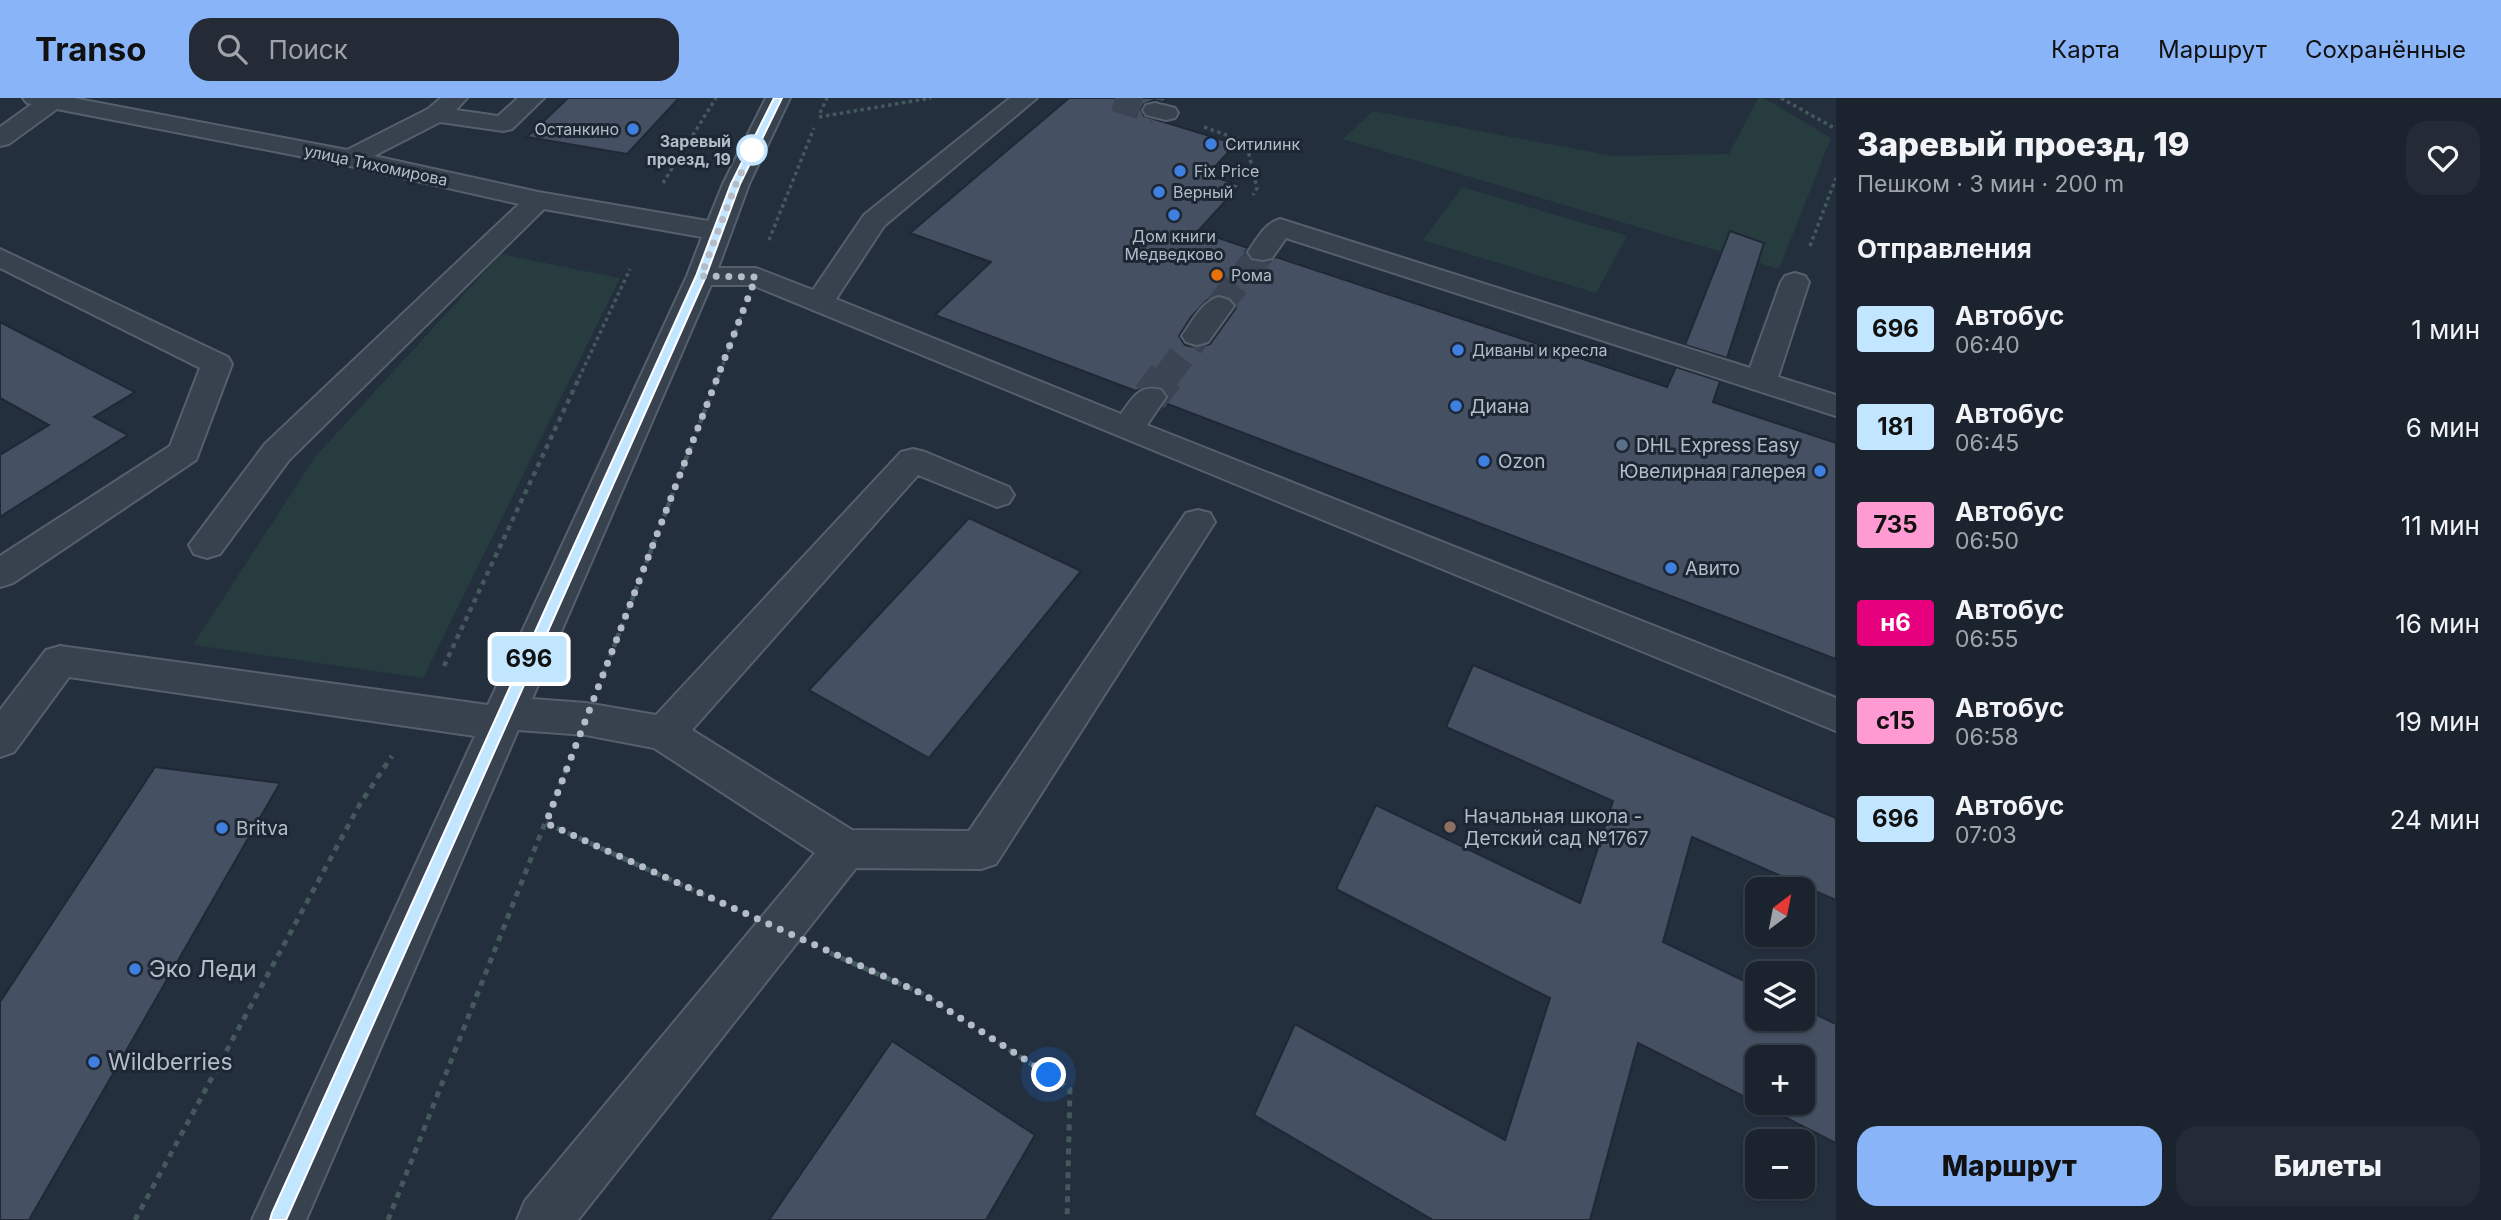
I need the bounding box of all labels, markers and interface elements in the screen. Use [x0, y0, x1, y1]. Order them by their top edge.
search box [189, 18, 679, 81]
text: Transo [35, 29, 147, 69]
icon: search [213, 30, 251, 68]
text: Поиск [269, 34, 348, 65]
text: Карта [2051, 35, 2120, 64]
text: Маршрут [2158, 35, 2267, 64]
text: Сохранённые [2305, 35, 2466, 64]
place label: Останкино [535, 119, 619, 139]
marker: Останкино [625, 121, 641, 137]
button: heart [2406, 121, 2480, 195]
text: Заревый проезд, 19 [1857, 124, 2190, 164]
place label: Заревый проезд, 19 [647, 131, 731, 169]
place label: Ситилинк [1225, 134, 1300, 154]
marker: Заревый проезд, 19 [737, 135, 767, 165]
marker: Ситилинк [1203, 136, 1219, 152]
street label: улица Тихомирова [303, 140, 449, 190]
place label: Fix Price [1194, 161, 1259, 181]
marker: Fix Price [1172, 163, 1188, 179]
text: Пешком · 3 мин · 200 m [1857, 170, 2124, 198]
place label: Верный [1173, 182, 1233, 202]
marker: Верный [1151, 184, 1167, 200]
marker: Дом книги Медведково [1166, 207, 1182, 223]
place label: Дом книги Медведково [1125, 226, 1223, 264]
text: Отправления [1857, 233, 2032, 264]
place label: Рома [1231, 265, 1272, 285]
marker: Рома [1209, 267, 1225, 283]
text: Автобус [1955, 300, 2064, 331]
text: 696 [1872, 314, 1919, 343]
text: 1 мин [2411, 314, 2480, 345]
text: 06:40 [1955, 331, 2020, 359]
place label: Диваны и кресла [1472, 340, 1607, 360]
marker: Диваны и кресла [1450, 342, 1466, 358]
place label: Диана [1470, 395, 1529, 418]
marker: Диана [1448, 398, 1464, 414]
text: Автобус [1955, 398, 2064, 429]
text: 181 [1877, 412, 1914, 441]
text: 6 мин [2406, 412, 2480, 443]
text: 06:45 [1955, 429, 2019, 457]
place label: DHL Express Easy [1636, 434, 1800, 457]
marker: DHL Express Easy [1614, 437, 1630, 453]
place label: Ozon [1498, 450, 1545, 473]
marker: Ozon [1476, 453, 1492, 469]
place label: Ювелирная галерея [1619, 460, 1806, 483]
marker: Ювелирная галерея [1812, 463, 1828, 479]
text: Автобус [1955, 496, 2064, 527]
text: 735 [1873, 510, 1918, 539]
text: 11 мин [2401, 510, 2480, 541]
text: 06:50 [1955, 527, 2019, 555]
place label: Авито [1685, 557, 1740, 580]
marker: Авито [1663, 560, 1679, 576]
text: Автобус [1955, 594, 2064, 625]
text: н6 [1880, 608, 1911, 637]
text: 16 мин [2395, 608, 2480, 639]
text: 06:55 [1955, 625, 2018, 653]
line badge: 696 [489, 636, 569, 682]
text: 696 [506, 644, 552, 673]
text: Автобус [1955, 692, 2064, 723]
text: с15 [1876, 706, 1915, 735]
text: 19 мин [2395, 706, 2480, 737]
text: 06:58 [1955, 723, 2019, 751]
text: Автобус [1955, 790, 2064, 821]
text: 696 [1872, 804, 1919, 833]
text: 24 мин [2390, 804, 2480, 835]
place label: Начальная школа - Детский сад №1767 [1464, 805, 1649, 850]
place label: Britva [236, 817, 288, 840]
marker: Начальная школа - Детский сад №1767 [1442, 819, 1458, 835]
marker: Britva [214, 820, 230, 836]
text: 07:03 [1955, 821, 2017, 849]
north arrow [1745, 877, 1815, 947]
map controls [1745, 877, 1815, 1199]
place label: Эко Леди [149, 955, 257, 983]
marker: Эко Леди [127, 961, 143, 977]
button: layers [1745, 961, 1815, 1031]
button: + [1745, 1045, 1815, 1115]
place label: Wildberries [108, 1048, 233, 1076]
marker: Wildberries [86, 1054, 102, 1070]
your location [1031, 1057, 1066, 1092]
button: Маршрут [1857, 1126, 2162, 1206]
button: Билеты [2176, 1126, 2480, 1206]
button: − [1745, 1129, 1815, 1199]

